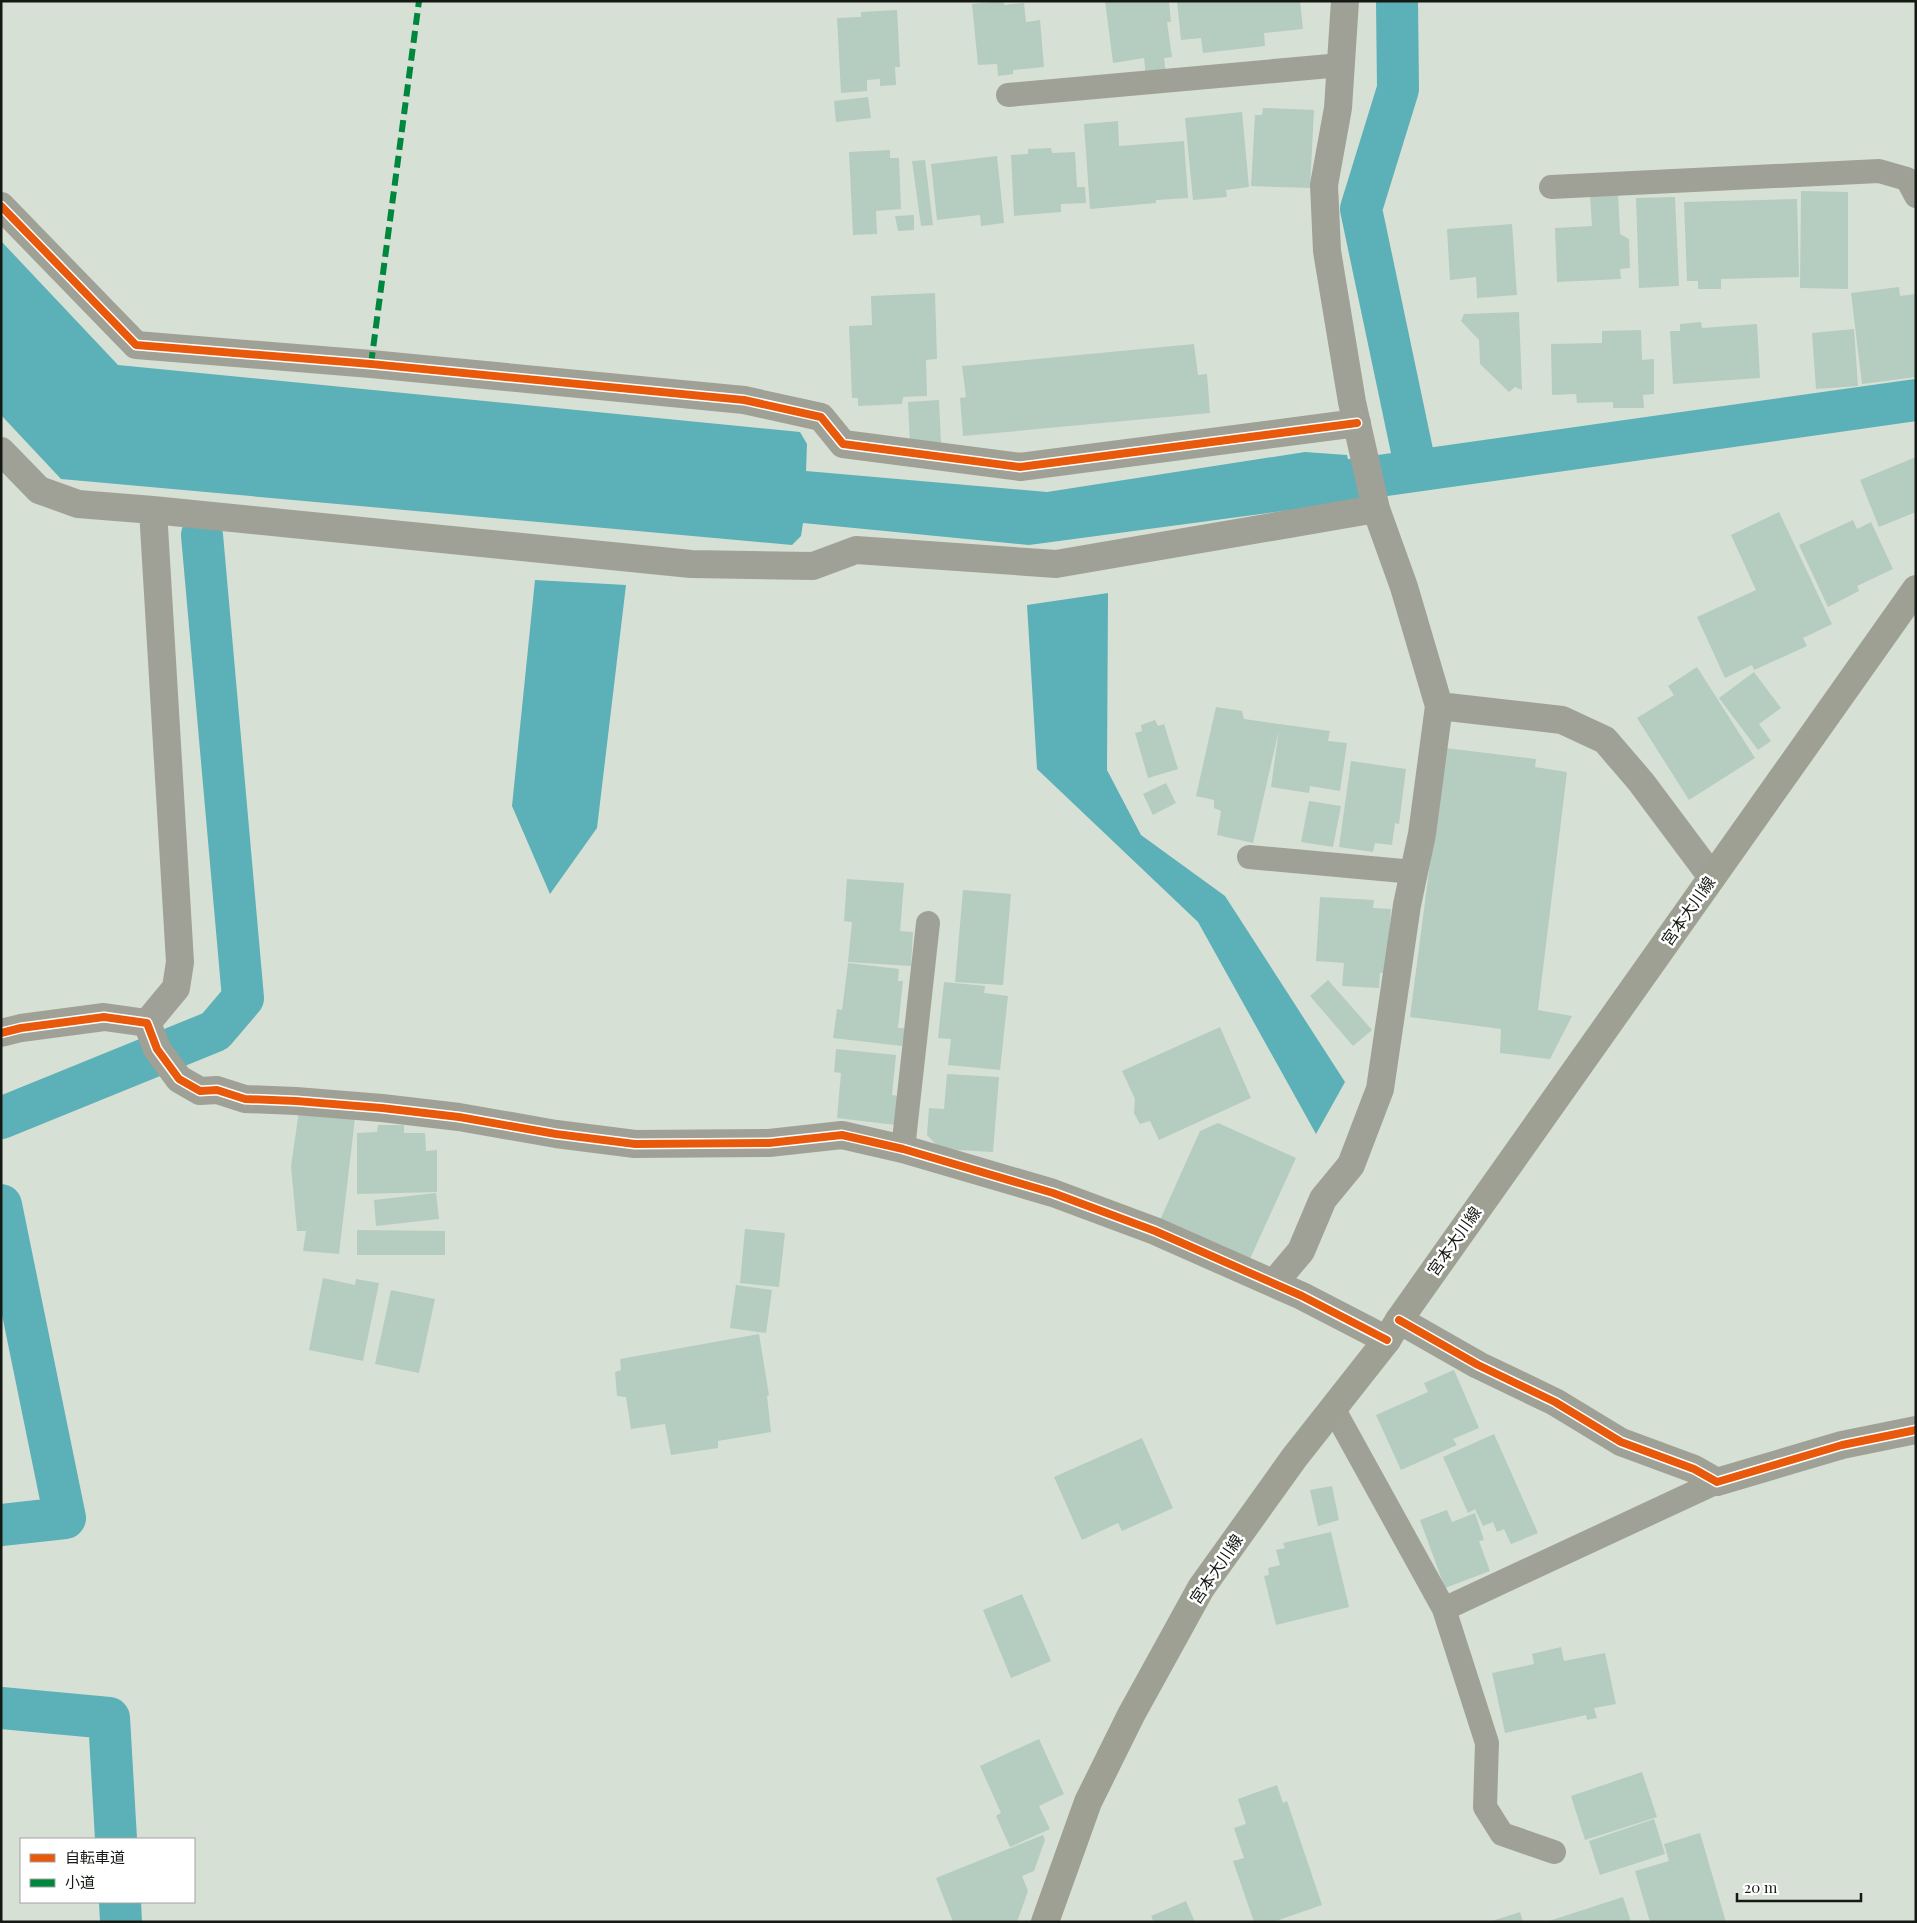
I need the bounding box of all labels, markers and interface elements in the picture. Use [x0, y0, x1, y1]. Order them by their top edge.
street label: 宮本大川線 [1656, 872, 1719, 950]
street label: 宮本大川線 [1422, 1202, 1485, 1280]
street label: 宮本大川線 [1185, 1530, 1247, 1608]
legend [20, 1838, 195, 1903]
text: 自転車道 [65, 1847, 125, 1867]
scale bar [1737, 1870, 1861, 1902]
text: 小道 [65, 1872, 95, 1892]
text: 20 m [1744, 1877, 1778, 1897]

